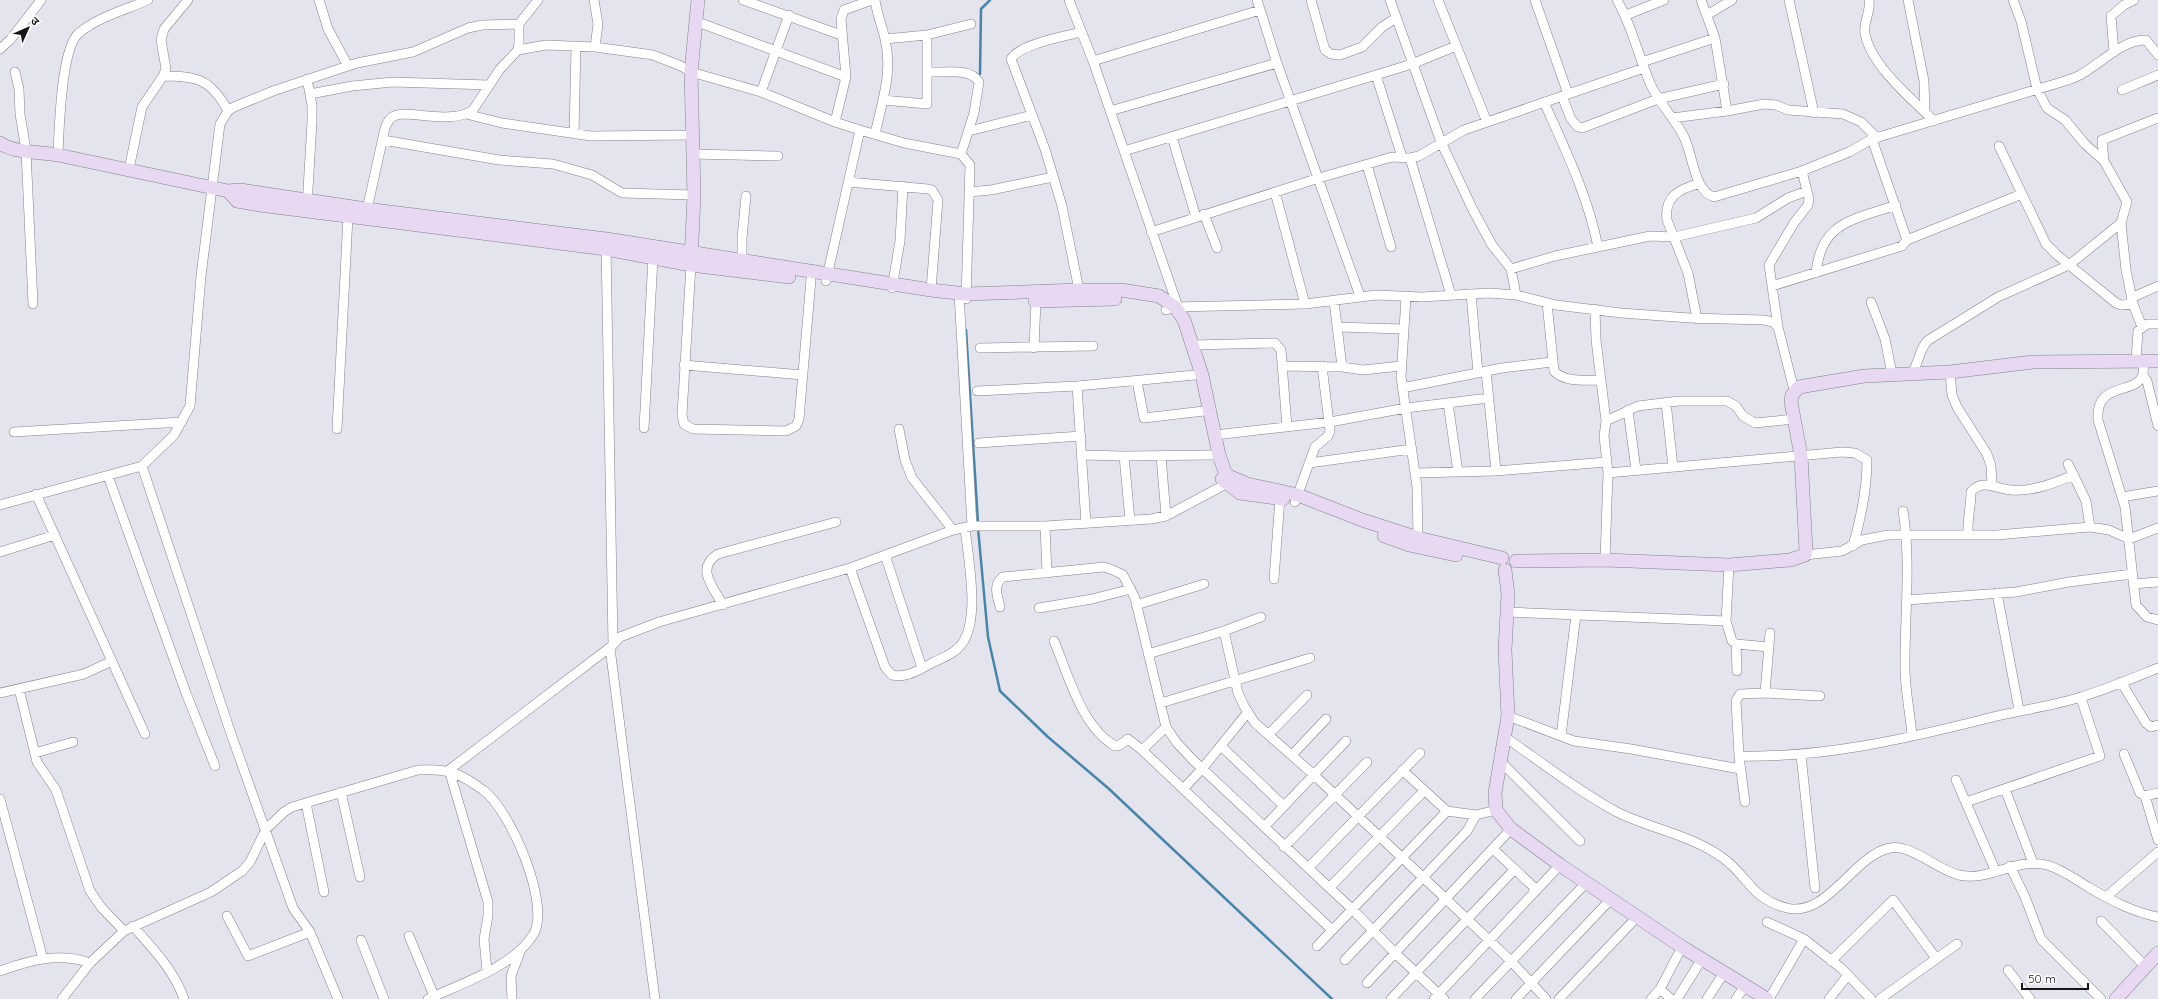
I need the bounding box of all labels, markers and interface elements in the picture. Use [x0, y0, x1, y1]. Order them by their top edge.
north arrow [8, 8, 48, 48]
text: उ [28, 14, 43, 29]
scale bar [2022, 965, 2088, 991]
text: 50 m [2028, 971, 2056, 986]

